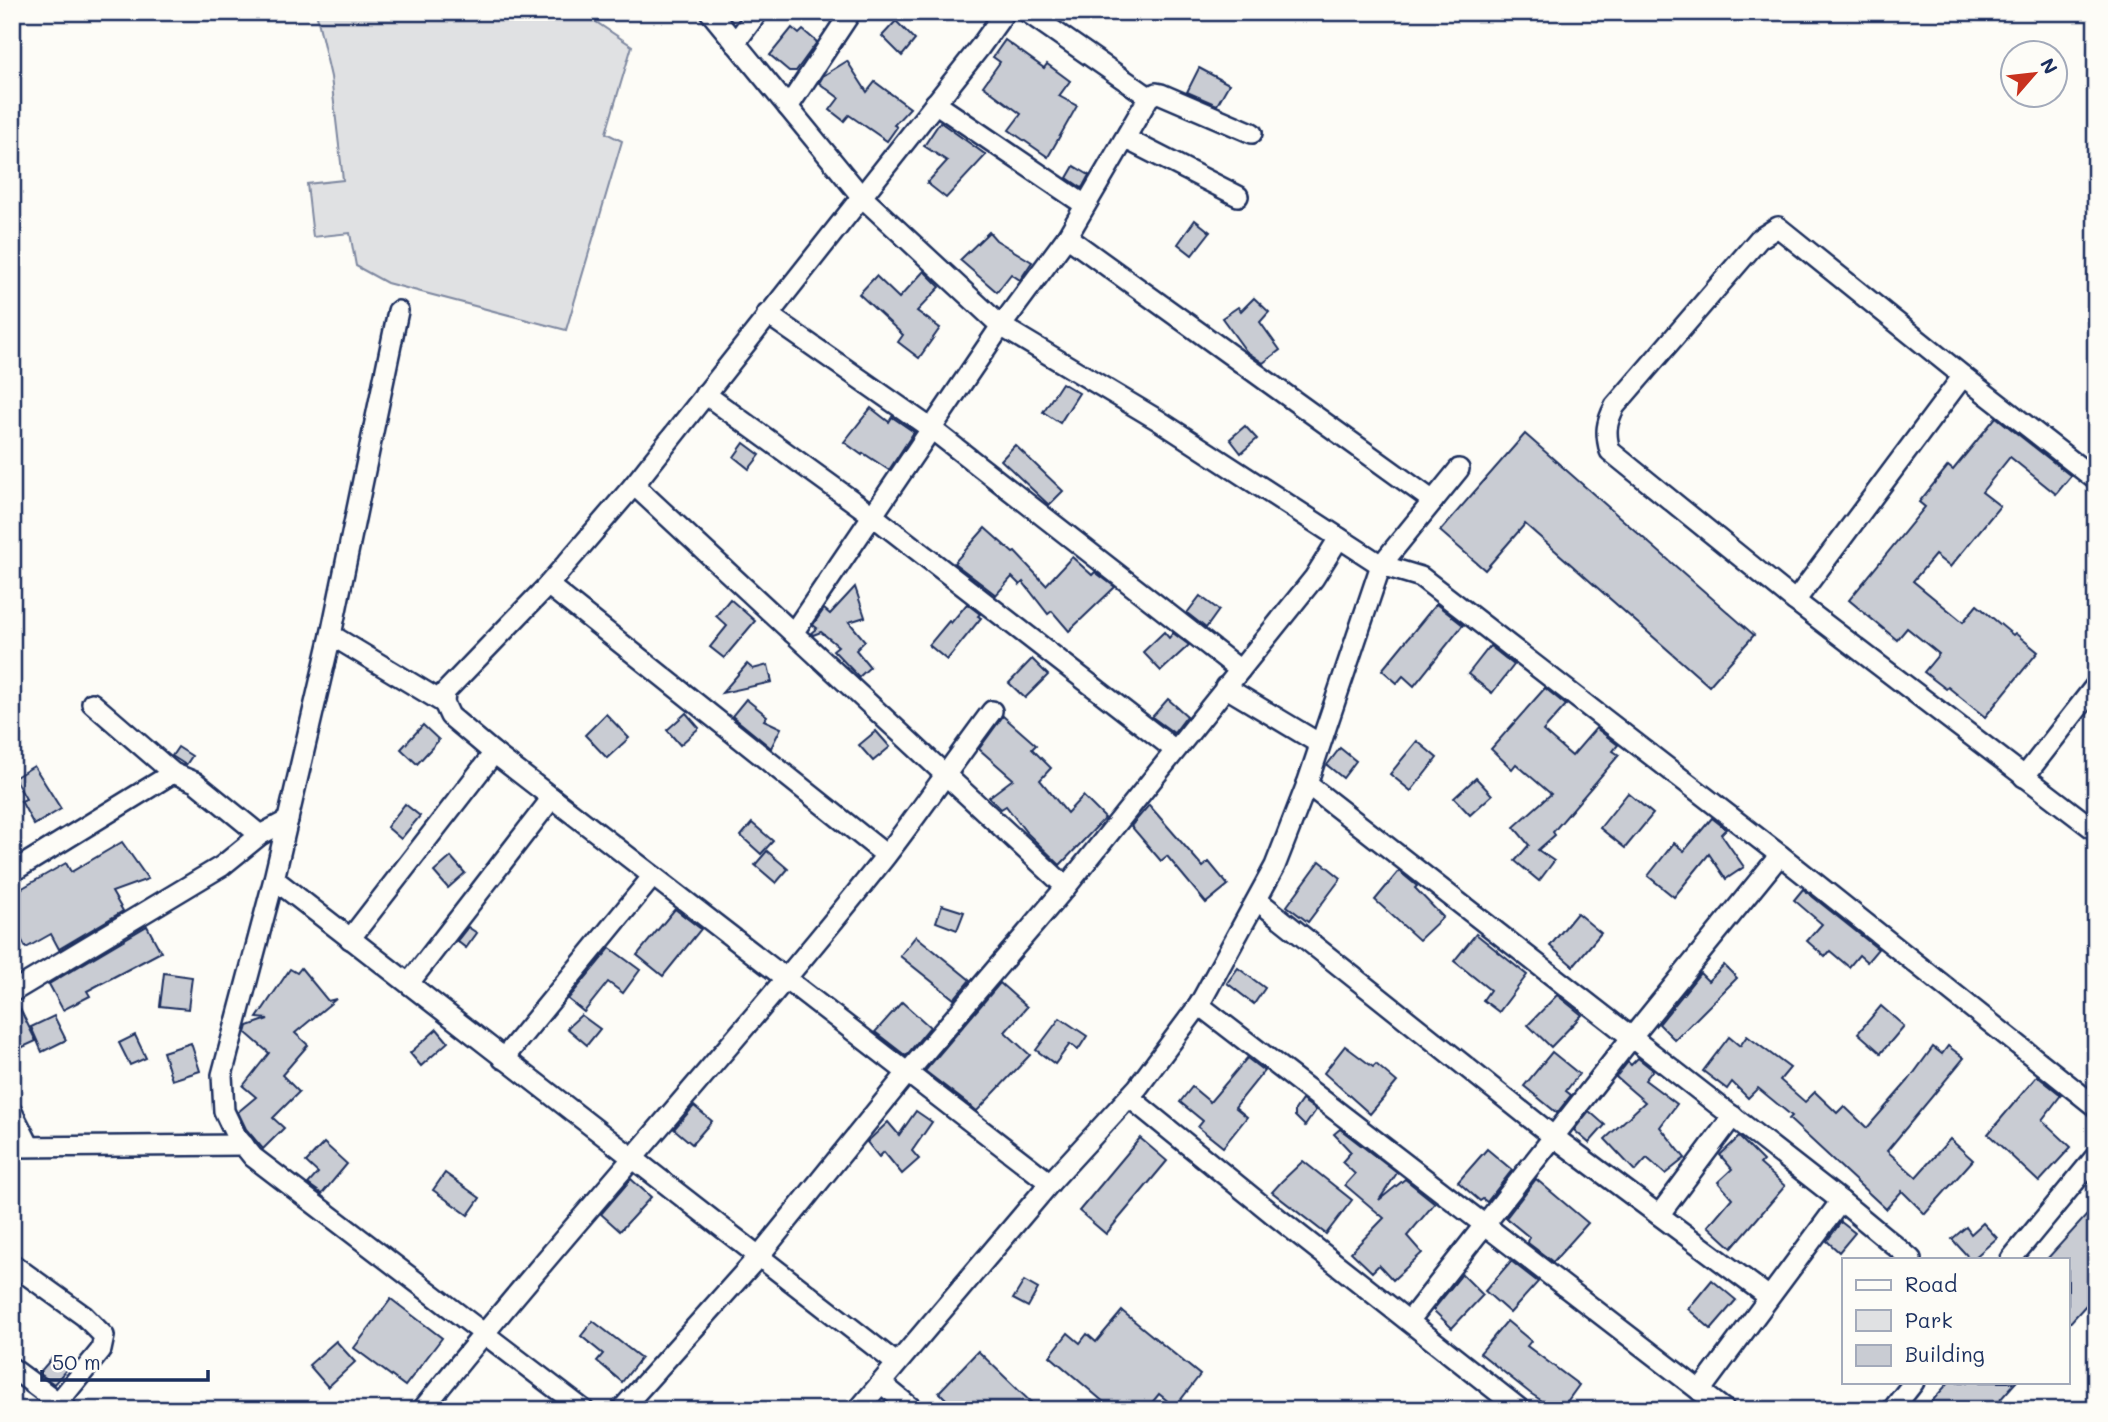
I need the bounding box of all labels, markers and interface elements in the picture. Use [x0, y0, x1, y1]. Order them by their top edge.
north arrow [2000, 38, 2070, 108]
text: N [2035, 54, 2064, 78]
legend [1842, 1258, 2070, 1384]
text: Road [1905, 1270, 1957, 1297]
text: Park [1905, 1306, 1953, 1333]
scale bar [42, 1338, 208, 1382]
text: Building [1905, 1340, 1985, 1367]
text: 50 m [52, 1348, 101, 1375]

